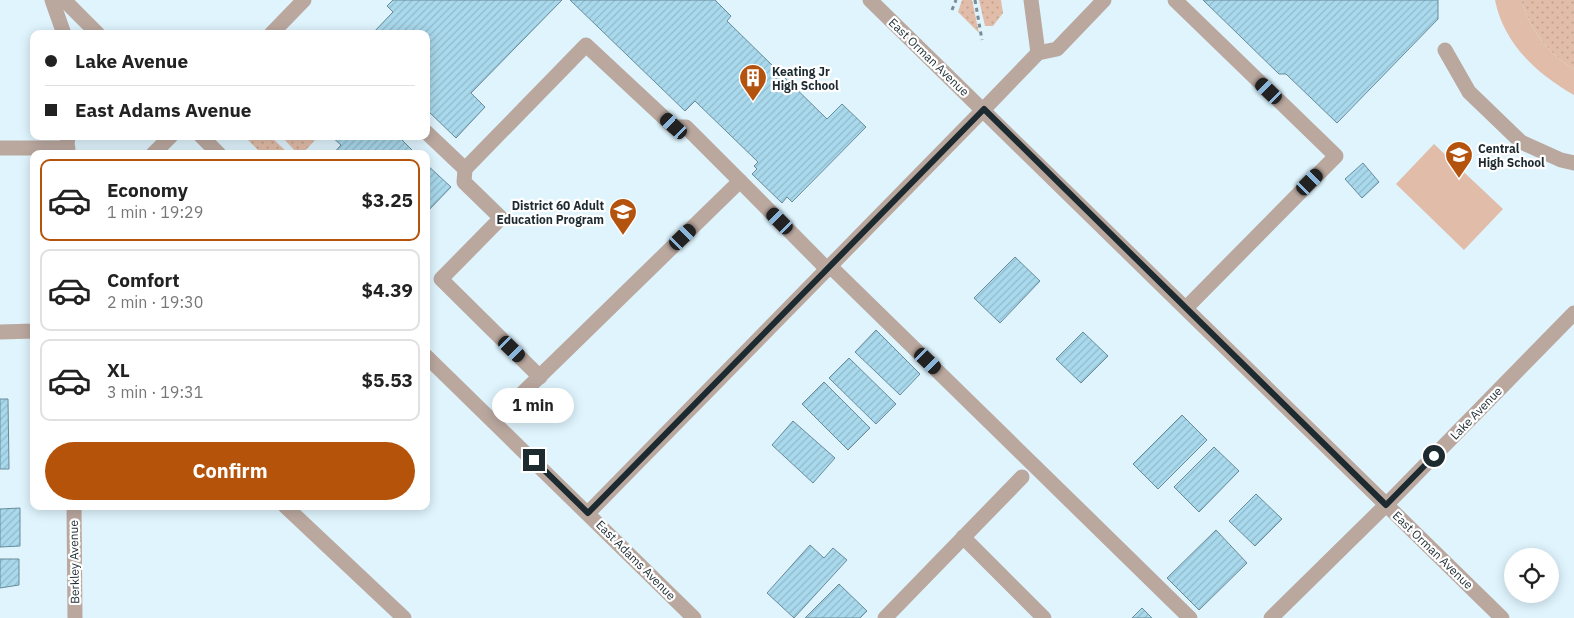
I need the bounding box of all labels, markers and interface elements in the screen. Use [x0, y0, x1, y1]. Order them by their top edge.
street label: East Orman Avenue [886, 15, 973, 99]
text: Lake Avenue [75, 49, 188, 73]
building icon: Keating Jr High School [738, 63, 768, 102]
place label: Keating Jr High School [772, 64, 839, 93]
car [1253, 75, 1285, 107]
text: East Adams Avenue [75, 98, 251, 122]
car [657, 110, 690, 142]
school or university icon: Central High School [1444, 140, 1474, 179]
place label: Central High School [1478, 141, 1545, 170]
car [1294, 166, 1325, 198]
icon: car [47, 178, 92, 223]
text: Economy [107, 178, 188, 202]
text: $3.25 [361, 188, 413, 212]
school or university icon: District 60 Adult Education Program [608, 197, 638, 236]
place label: District 60 Adult Education Program [496, 198, 604, 227]
text: 1 min · 19:29 [107, 202, 203, 222]
car [764, 205, 795, 237]
car [666, 221, 699, 253]
icon: car [47, 268, 92, 313]
text: Comfort [107, 268, 180, 292]
text: $4.39 [361, 278, 413, 302]
text: 2 min · 19:30 [107, 292, 203, 312]
car [495, 333, 528, 365]
car [911, 345, 944, 377]
icon: car [47, 358, 92, 403]
text: XL [107, 358, 130, 382]
text: $5.53 [361, 368, 413, 392]
text: 3 min · 19:31 [107, 382, 203, 402]
street label: Lake Avenue [1447, 383, 1505, 443]
callout: 1 min [493, 388, 575, 422]
text: 1 min [512, 395, 554, 415]
button: Confirm [45, 442, 415, 500]
route start [1423, 445, 1445, 467]
route end [523, 449, 545, 471]
street label: East Orman Avenue [1390, 508, 1477, 592]
street label: East Adams Avenue [593, 517, 679, 603]
street label: Berkley Avenue [66, 520, 82, 604]
map controls [1504, 548, 1559, 603]
button: locate [1504, 548, 1559, 603]

